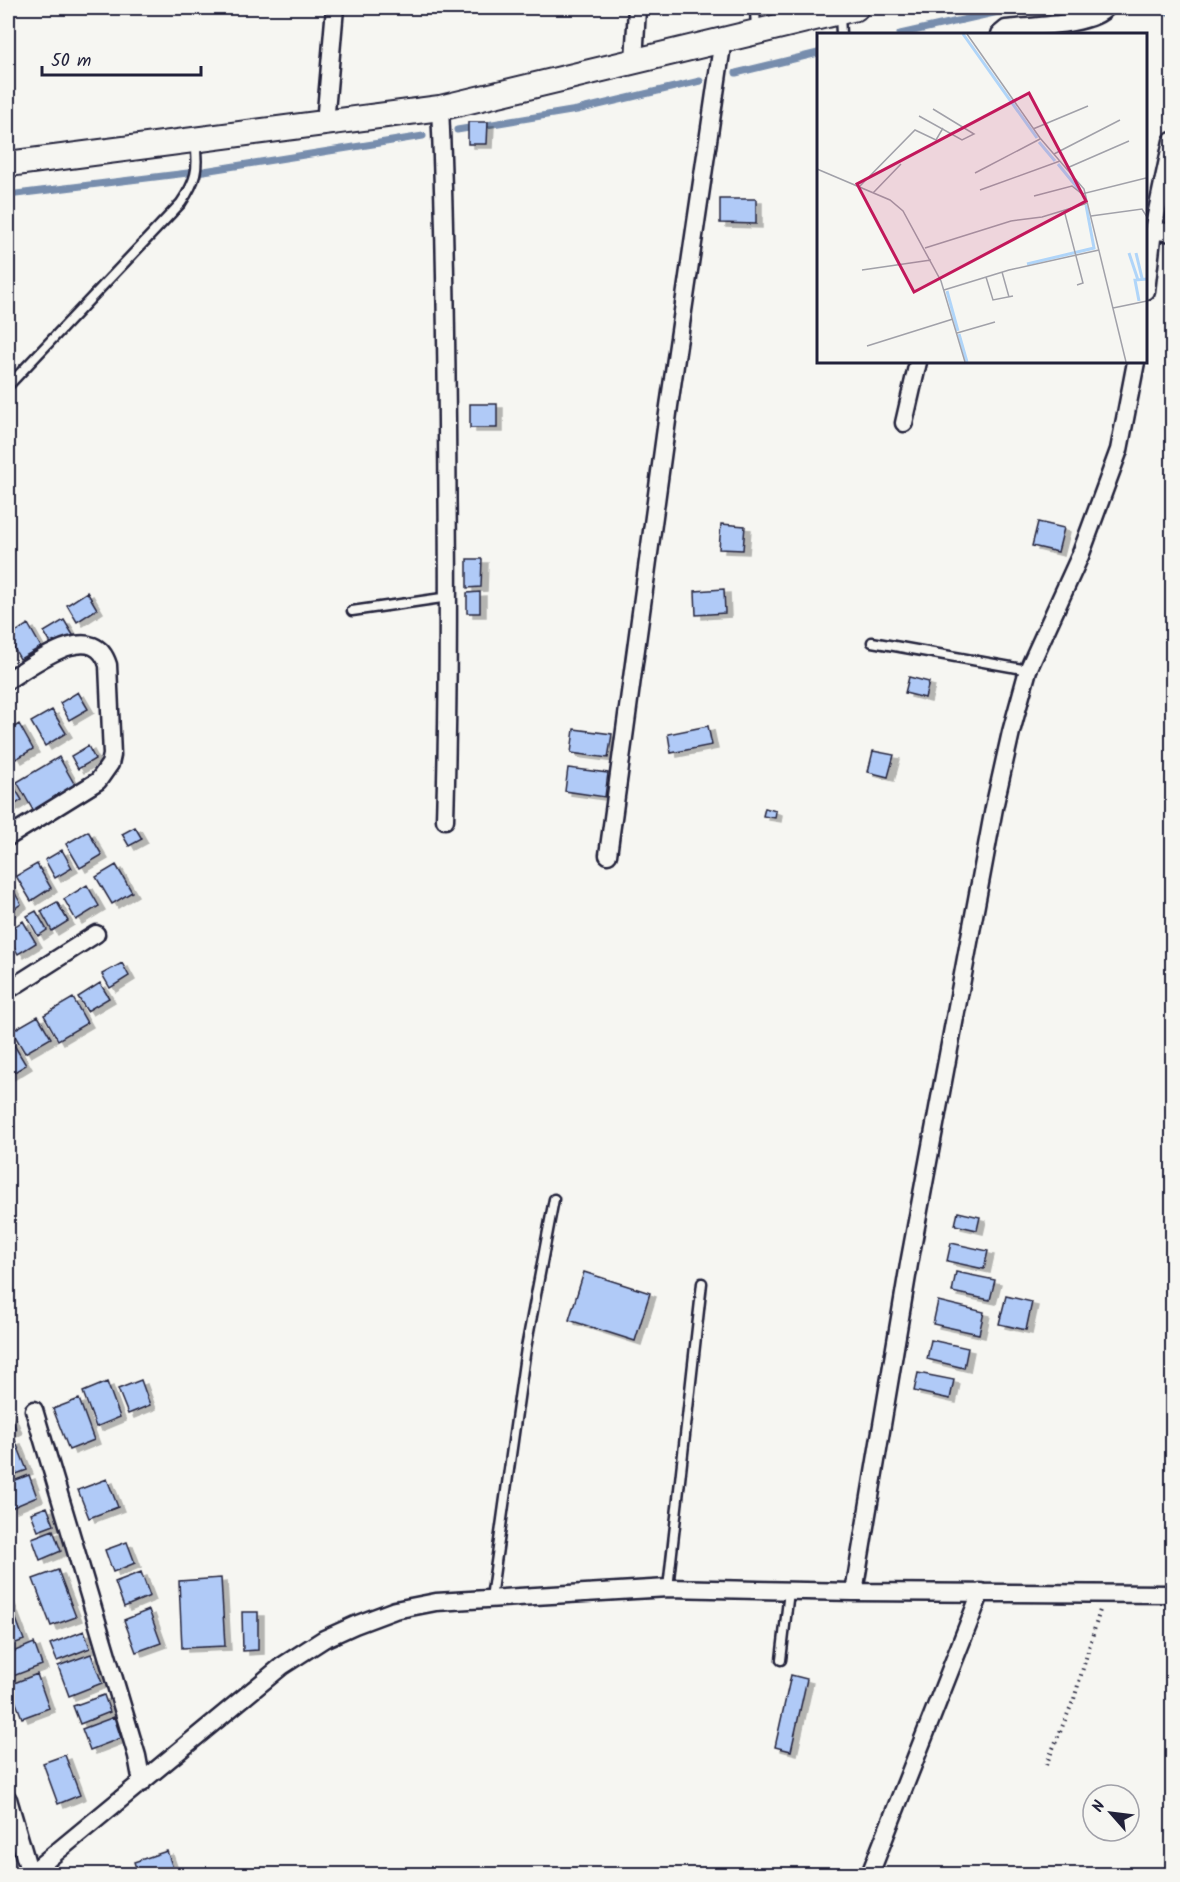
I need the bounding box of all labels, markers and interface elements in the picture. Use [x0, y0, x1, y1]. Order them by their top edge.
inset map [817, 33, 1147, 363]
scale bar [42, 39, 201, 77]
text: 50 m [51, 47, 91, 76]
north arrow [1081, 1783, 1141, 1843]
text: N [1086, 1796, 1112, 1817]

